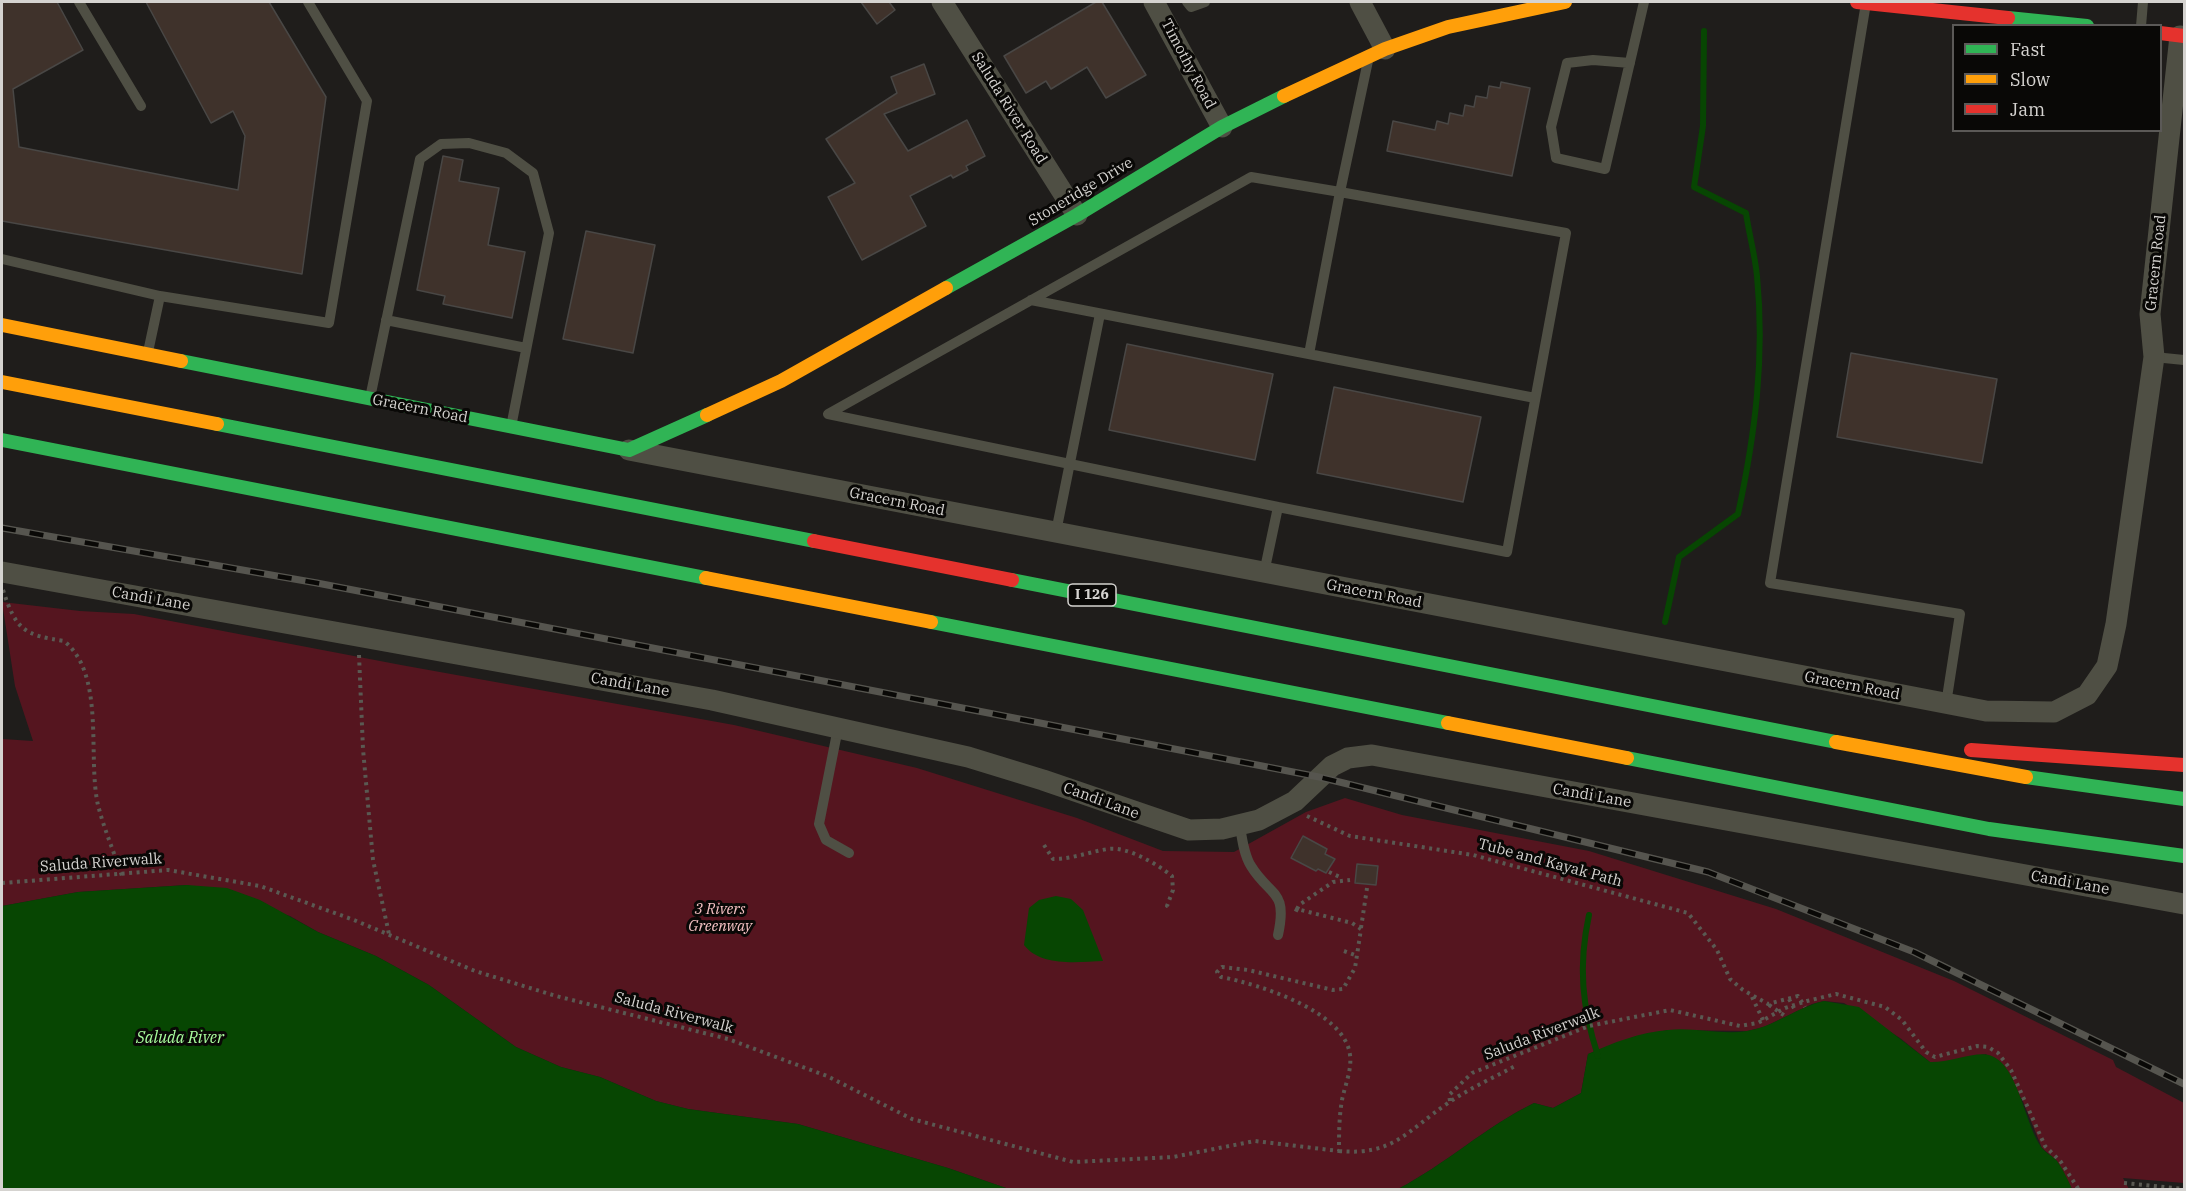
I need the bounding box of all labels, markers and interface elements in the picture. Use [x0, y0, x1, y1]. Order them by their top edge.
street label: Timothy Road [1157, 16, 1219, 112]
legend [1952, 24, 2162, 132]
text: Fast [2010, 38, 2045, 61]
street label: Saluda River Road [967, 49, 1051, 167]
text: Slow [2010, 68, 2050, 91]
text: Jam [2010, 98, 2045, 121]
street label: Stoneridge Drive [1026, 154, 1136, 230]
street label: Gracern Road [2142, 214, 2170, 312]
street label: Gracern Road [371, 391, 469, 427]
street label: Gracern Road [848, 484, 946, 520]
street label: Gracern Road [1325, 576, 1423, 612]
street label: Candi Lane [110, 583, 192, 615]
road number: I 126 [1068, 584, 1116, 606]
street label: Gracern Road [1803, 668, 1901, 704]
street label: Candi Lane [589, 669, 671, 701]
street label: Candi Lane [1061, 779, 1141, 823]
street label: Candi Lane [1551, 780, 1633, 812]
street label: Tube and Kayak Path [1476, 835, 1624, 891]
street label: Saluda Riverwalk [39, 850, 163, 876]
street label: Candi Lane [2029, 867, 2111, 899]
park label: 3 Rivers Greenway [688, 901, 752, 936]
street label: Saluda Riverwalk [613, 988, 735, 1038]
street label: Saluda Riverwalk [1482, 1004, 1602, 1064]
water label: Saluda River [136, 1028, 224, 1048]

